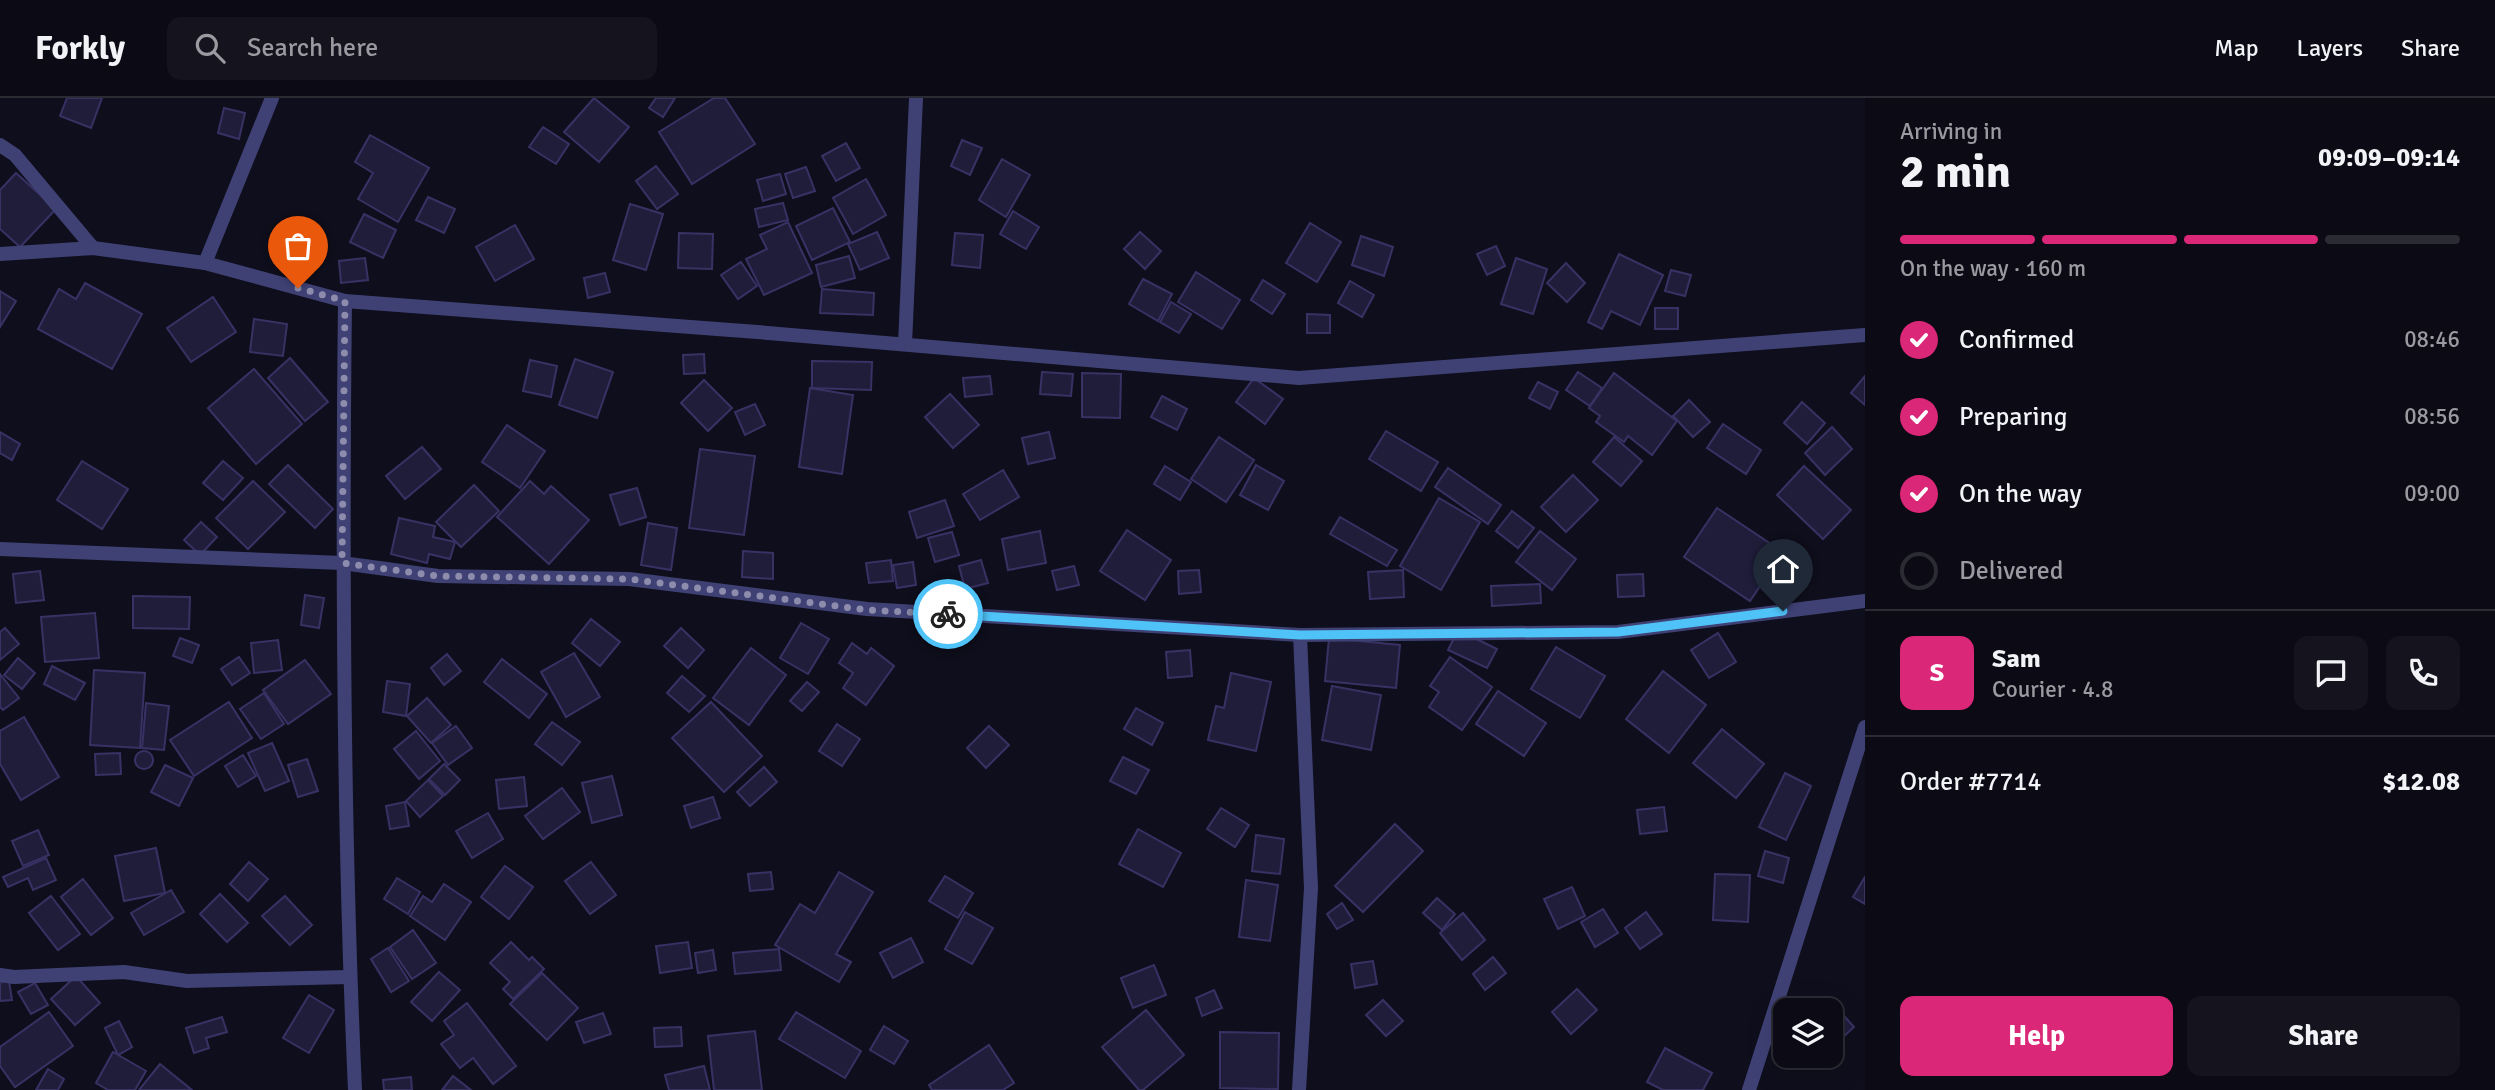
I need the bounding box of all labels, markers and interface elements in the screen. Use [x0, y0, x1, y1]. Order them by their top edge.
search box [167, 17, 657, 80]
text: Forkly [35, 28, 125, 69]
icon: search [191, 29, 229, 67]
text: Search here [247, 32, 378, 64]
text: Map [2214, 33, 2259, 63]
text: Layers [2297, 33, 2363, 63]
text: Share [2401, 33, 2460, 63]
text: Arriving in [1900, 117, 2002, 146]
text: 09:09–09:14 [2318, 142, 2460, 174]
text: 2 min [1900, 144, 2011, 200]
pin [268, 216, 328, 288]
icon: bag [279, 227, 317, 265]
text: On the way · 160 m [1900, 254, 2086, 283]
icon: check [1900, 321, 1938, 359]
text: Confirmed [1959, 324, 2074, 356]
text: 08:46 [2404, 325, 2460, 354]
icon: check [1900, 398, 1938, 436]
text: Preparing [1959, 401, 2067, 433]
text: 08:56 [2404, 402, 2460, 431]
icon: check [1900, 475, 1938, 513]
text: On the way [1959, 478, 2082, 510]
text: 09:00 [2404, 479, 2460, 508]
pin [1753, 539, 1813, 611]
icon: home [1764, 550, 1802, 588]
text: Delivered [1959, 555, 2064, 587]
courier [913, 579, 983, 649]
icon: bike [929, 595, 967, 633]
button: chat [2294, 636, 2368, 710]
button: phone [2386, 636, 2460, 710]
text: Sam [1992, 643, 2041, 675]
text: S [1930, 657, 1944, 689]
text: Courier · 4.8 [1992, 675, 2113, 704]
text: Order #7714 [1900, 766, 2041, 798]
text: $12.08 [2382, 766, 2460, 798]
button: Help [1900, 996, 2173, 1076]
button: Share [2187, 996, 2460, 1076]
map controls [1773, 998, 1843, 1068]
button: layers [1773, 998, 1843, 1068]

